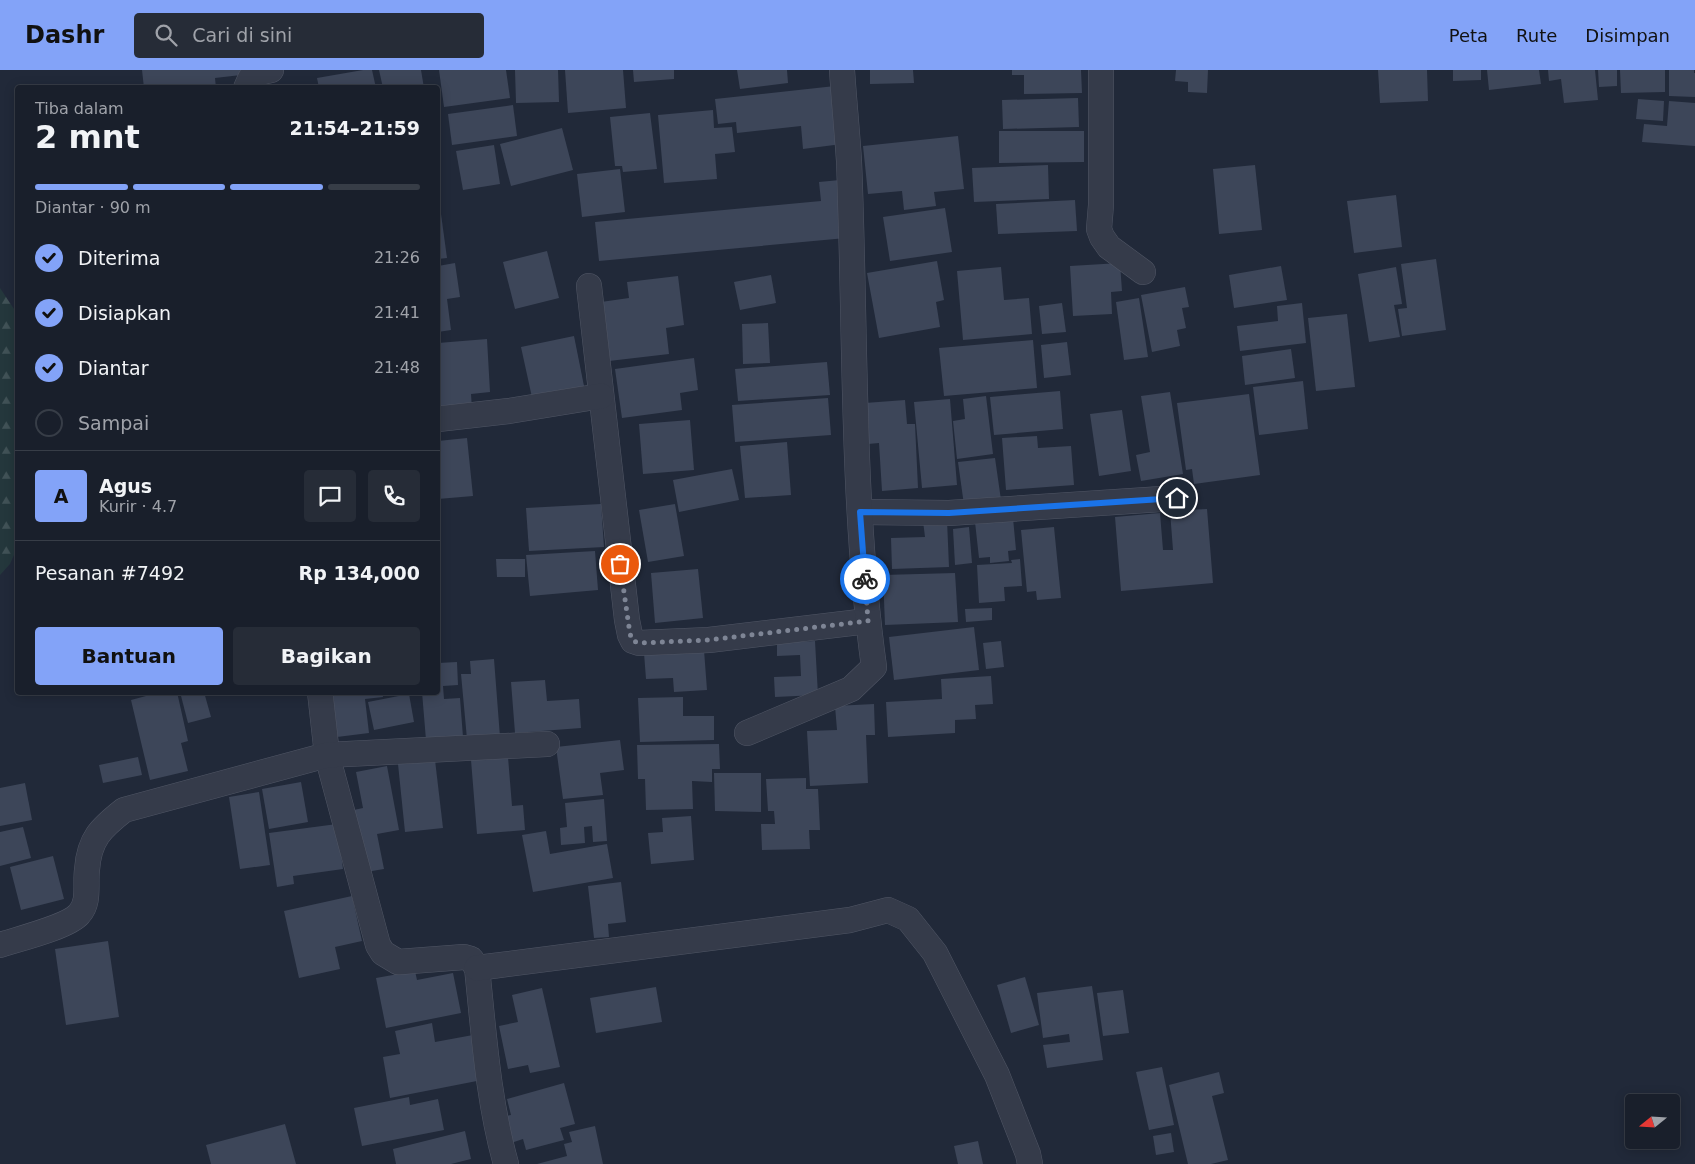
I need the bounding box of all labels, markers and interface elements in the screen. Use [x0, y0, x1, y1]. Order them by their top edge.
search box [134, 13, 484, 58]
text: Dashr [25, 21, 104, 49]
icon: search [152, 21, 180, 49]
text: Cari di sini [192, 24, 292, 46]
text: Peta [1449, 25, 1488, 46]
text: Rute [1516, 25, 1557, 46]
text: Disimpan [1585, 25, 1670, 46]
text: Tiba dalam [35, 99, 124, 118]
text: 21:54–21:59 [290, 117, 420, 139]
text: 2 mnt [35, 118, 140, 156]
text: Diantar · 90 m [35, 198, 151, 217]
icon: check [35, 244, 63, 272]
text: Diterima [78, 247, 160, 269]
text: 21:26 [374, 248, 420, 267]
icon: check [35, 299, 63, 327]
text: Disiapkan [78, 302, 171, 324]
text: 21:41 [374, 303, 420, 322]
icon: check [35, 354, 63, 382]
text: Diantar [78, 357, 149, 379]
text: 21:48 [374, 358, 420, 377]
text: Sampai [78, 412, 149, 434]
button: chat [304, 470, 356, 522]
button: phone [368, 470, 420, 522]
text: Agus [99, 475, 152, 497]
pin [1156, 477, 1198, 519]
icon: home [1163, 484, 1191, 512]
text: A [54, 485, 68, 507]
text: Kurir · 4.7 [99, 497, 177, 516]
pin [599, 543, 641, 585]
icon: bag [606, 550, 634, 578]
courier [840, 554, 890, 604]
text: Pesanan #7492 [35, 562, 185, 584]
text: Rp 134,000 [299, 562, 420, 584]
icon: bike [851, 565, 879, 593]
button: Bantuan [35, 627, 223, 685]
button: Bagikan [233, 627, 420, 685]
north arrow [1625, 1094, 1680, 1149]
map controls [1625, 1094, 1680, 1149]

